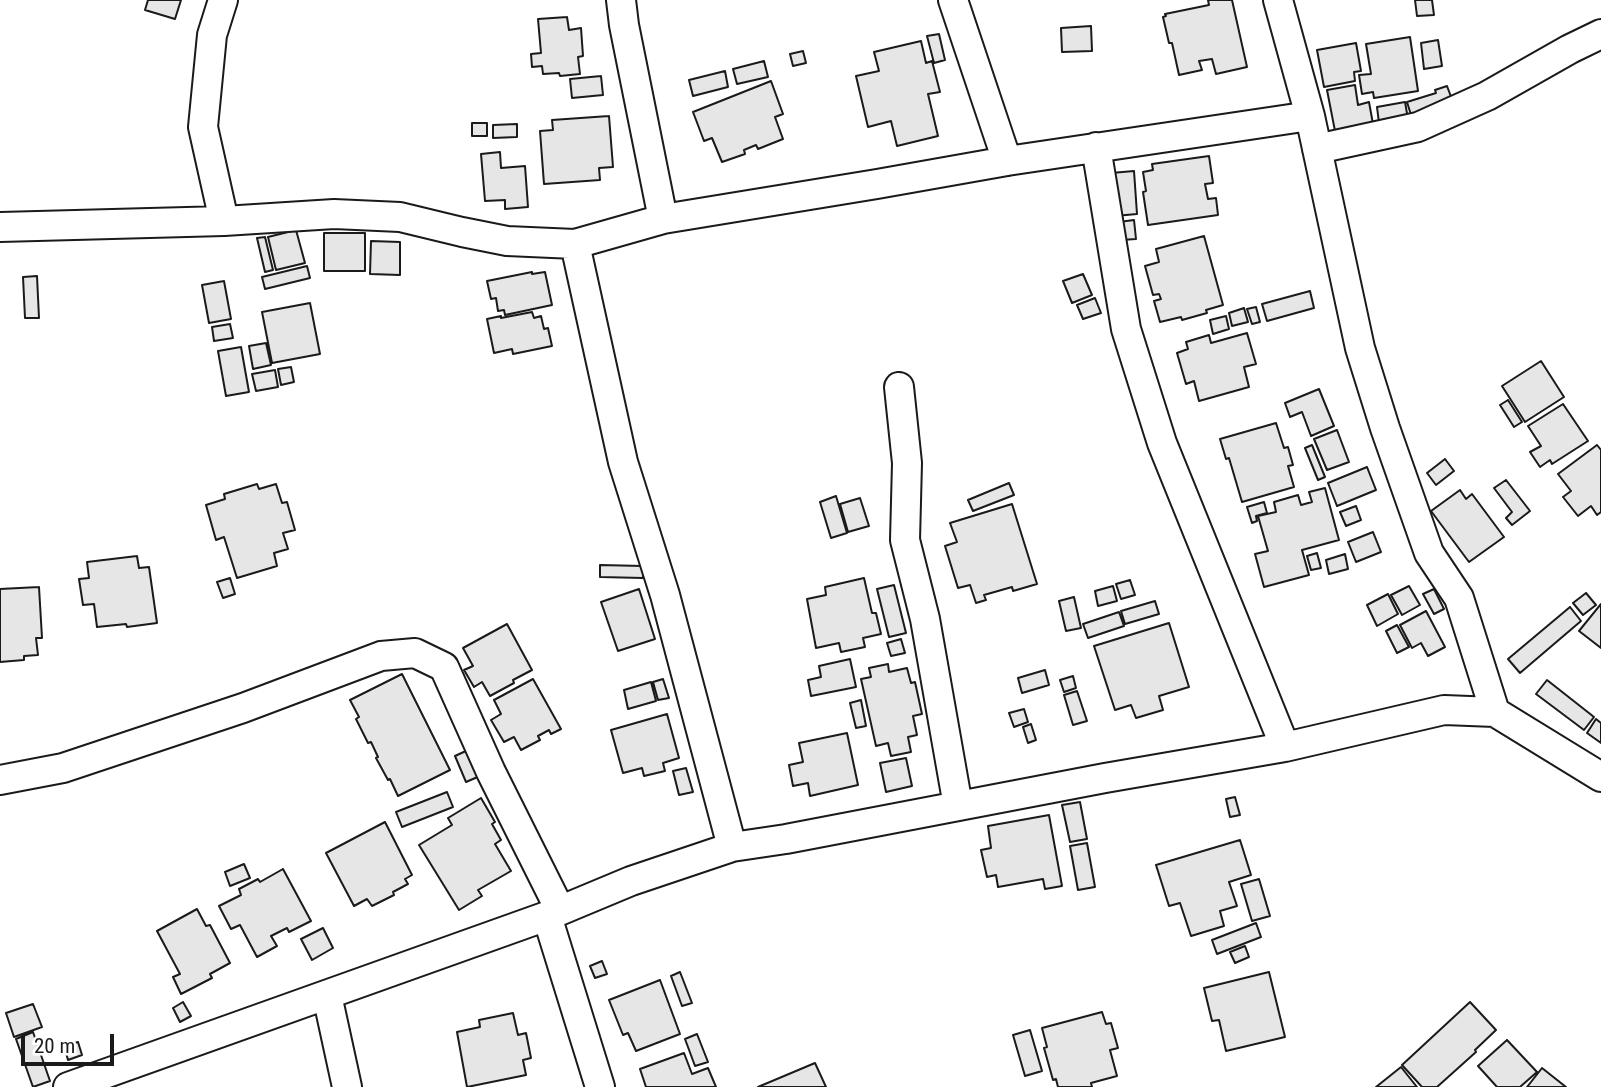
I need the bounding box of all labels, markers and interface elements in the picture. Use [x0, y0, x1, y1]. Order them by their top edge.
scale bar [24, 1020, 117, 1064]
text: 20 m [34, 1034, 75, 1058]

